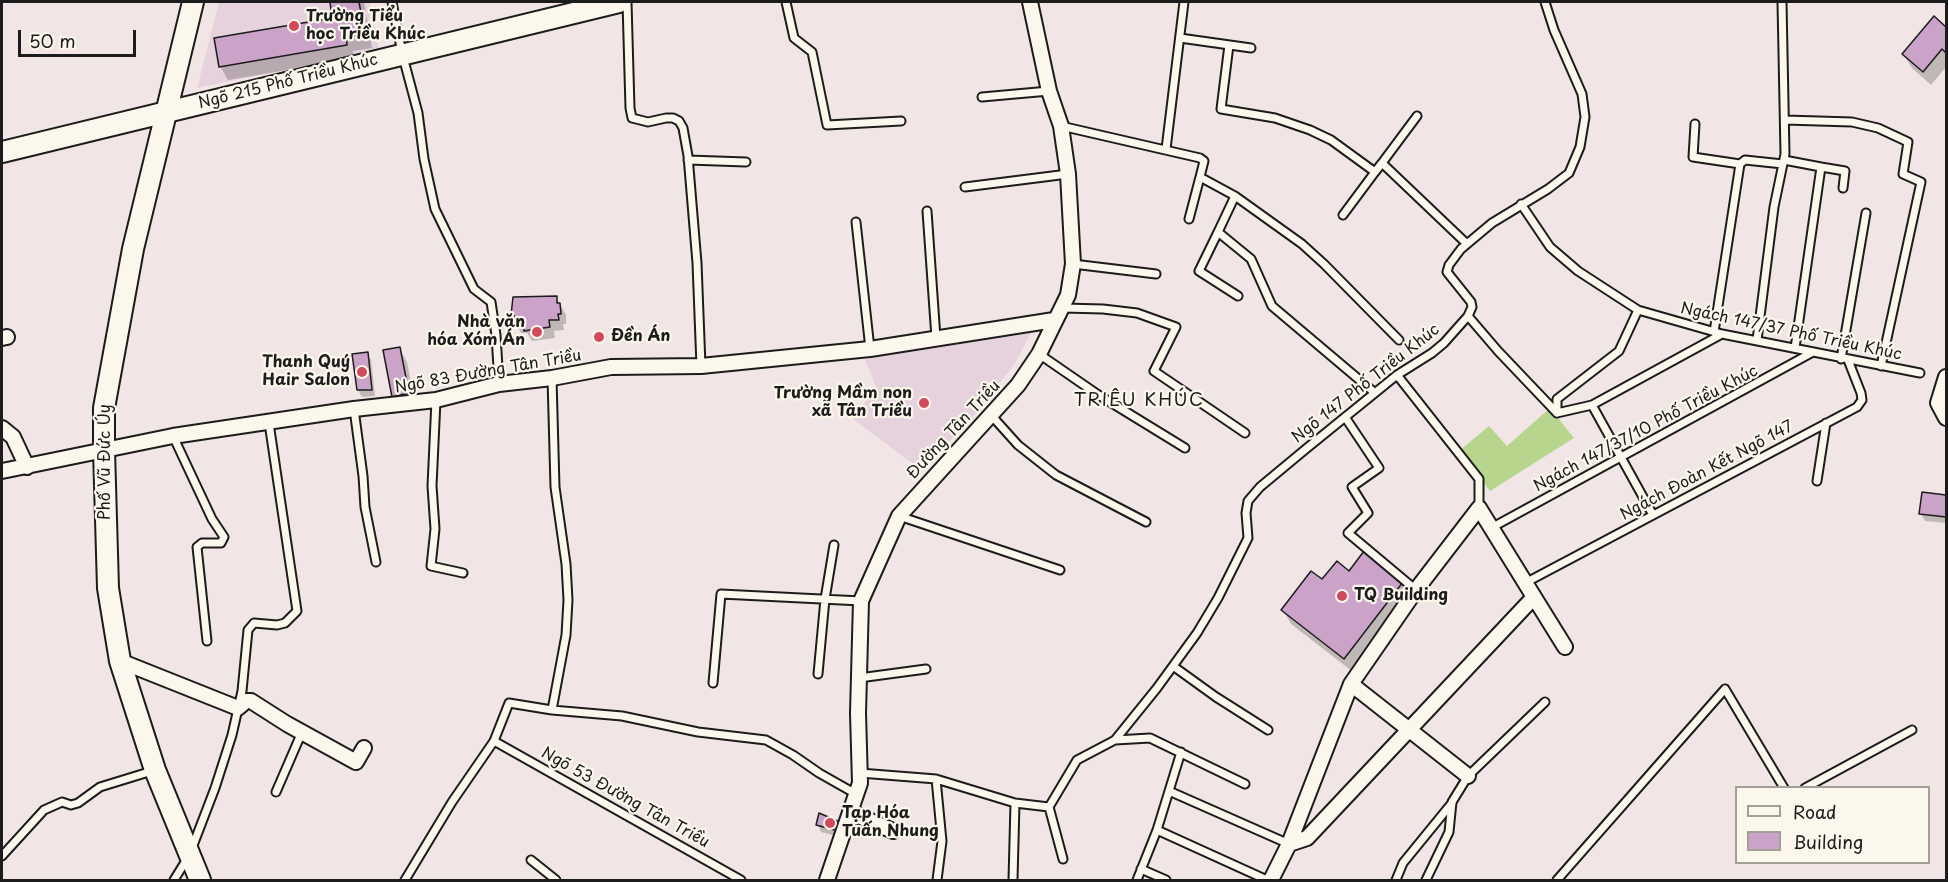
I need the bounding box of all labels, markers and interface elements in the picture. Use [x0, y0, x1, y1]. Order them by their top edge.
place label: Trường Tiểu học Triều Khúc [306, 7, 425, 45]
scale bar [21, 18, 140, 56]
marker: Trường Tiểu học Triều Khúc [287, 19, 301, 33]
text: 50 m [29, 27, 76, 54]
street label: Ngõ 215 Phố Triều Khúc [196, 50, 380, 114]
street label: Ngách 147/37 Phố Triều Khúc [1679, 299, 1903, 365]
place label: Nhà văn hóa Xóm Án [427, 313, 525, 351]
street label: Ngõ 147 Phố Triều Khúc [1288, 320, 1444, 448]
marker: Nhà văn hóa Xóm Án [530, 325, 544, 339]
place label: Đền Án [611, 327, 670, 347]
marker: Đền Án [592, 330, 606, 344]
street label: Ngõ 83 Đường Tân Triều [393, 346, 583, 398]
place label: Thanh Quý Hair Salon [262, 353, 350, 391]
street label: Ngách 147/37/10 Phố Triều Khúc [1531, 362, 1761, 496]
marker: Thanh Quý Hair Salon [355, 365, 369, 379]
street label: Đường Tân Triều [903, 377, 1005, 483]
place label: Trường Mầm non xã Tân Triều [774, 384, 912, 422]
district label: TRIÊU KHÚC [1075, 390, 1203, 412]
marker: Trường Mầm non xã Tân Triều [917, 396, 931, 410]
street label: Phố Vũ Đức Úy [96, 404, 116, 520]
street label: Ngách Đoàn Kết Ngõ 147 [1617, 417, 1797, 525]
place label: TQ Building [1354, 586, 1448, 606]
marker: TQ Building [1335, 589, 1349, 603]
street label: Ngõ 53 Đường Tân Triều [538, 744, 712, 852]
legend [1735, 786, 1930, 864]
text: Road [1793, 798, 1837, 825]
place label: Tạp Hóa Tuấn Nhung [842, 804, 939, 842]
marker: Tạp Hóa Tuấn Nhung [823, 816, 837, 830]
text: Building [1793, 828, 1863, 855]

